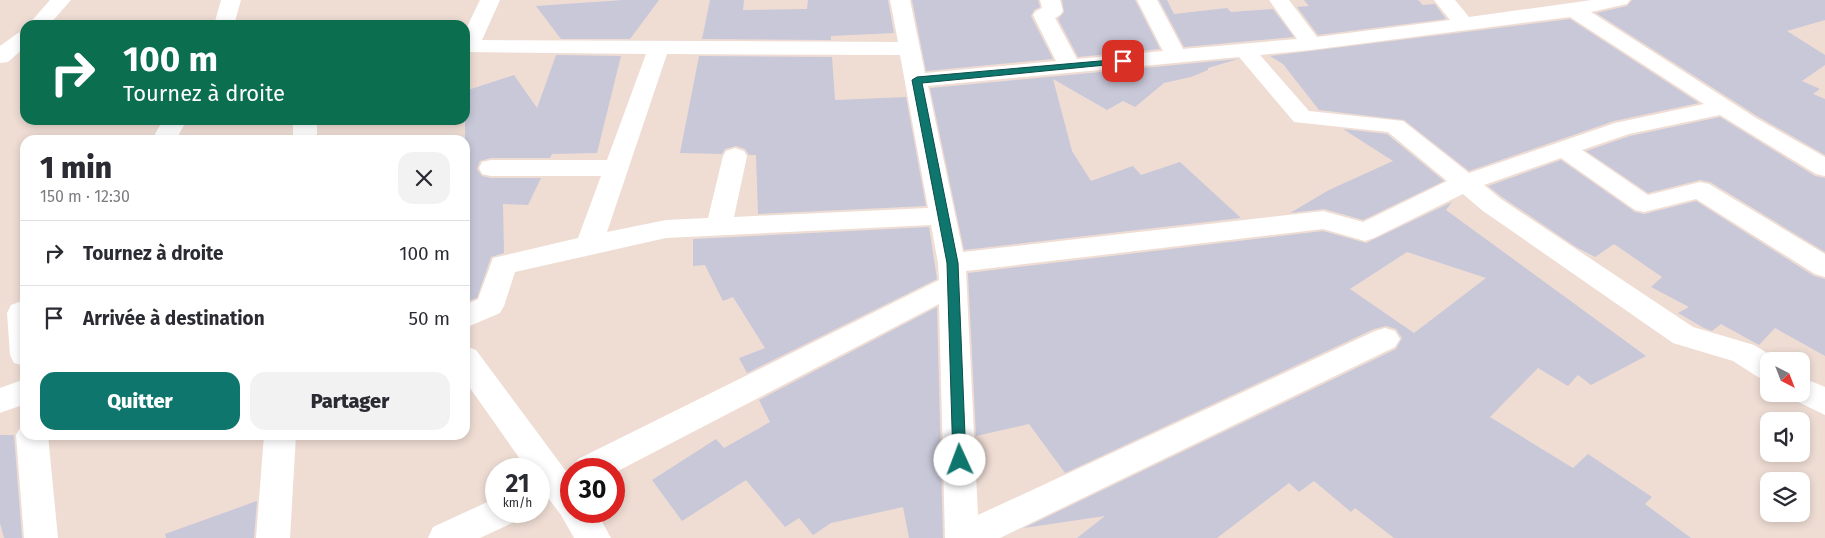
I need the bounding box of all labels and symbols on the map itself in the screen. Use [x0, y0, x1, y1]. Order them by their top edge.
pin [1102, 40, 1144, 82]
north arrow [1760, 352, 1810, 402]
position arrow [933, 433, 985, 485]
speed limit sign: 30 [560, 458, 625, 523]

